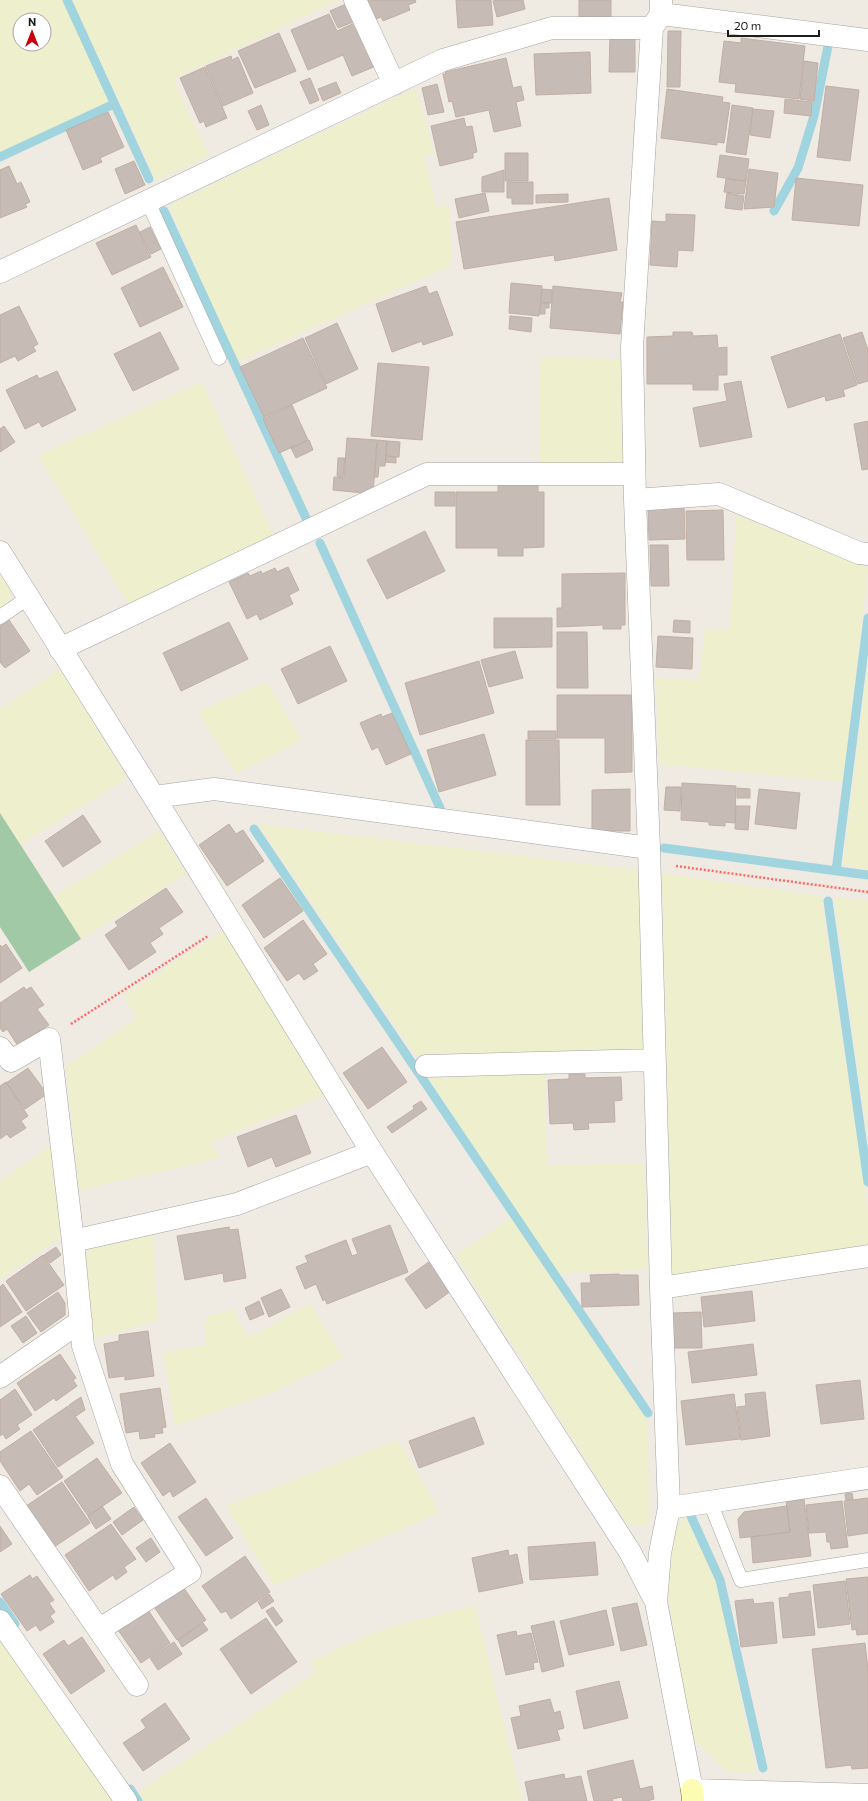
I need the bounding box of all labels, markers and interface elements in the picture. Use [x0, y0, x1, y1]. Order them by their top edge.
north arrow [12, 12, 52, 52]
scale bar [728, 12, 819, 38]
text: N [28, 15, 36, 28]
text: 20 m [734, 18, 761, 32]

